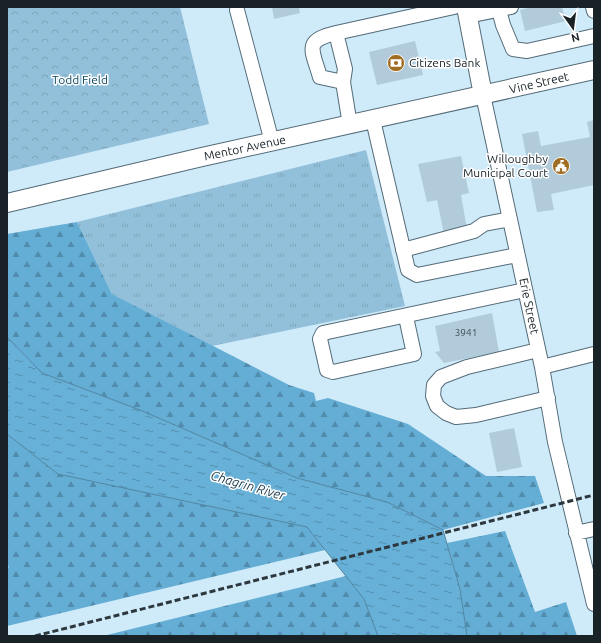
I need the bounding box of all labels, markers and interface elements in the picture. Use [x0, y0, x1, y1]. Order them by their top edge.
north arrow [553, 8, 593, 48]
text: N [570, 31, 581, 45]
bank icon: Citizens Bank [386, 53, 406, 73]
place label: Citizens Bank [409, 56, 480, 69]
street label: Vine Street [508, 69, 570, 96]
park label: Todd Field [52, 73, 108, 86]
street label: Mentor Avenue [203, 132, 287, 163]
place label: Willoughby Municipal Court [463, 152, 548, 179]
public building icon: Willoughby Municipal Court [551, 156, 571, 176]
street label: Erie Street [517, 277, 542, 335]
house number: 3941 [455, 327, 477, 338]
water label: Chagrin River [209, 468, 288, 503]

